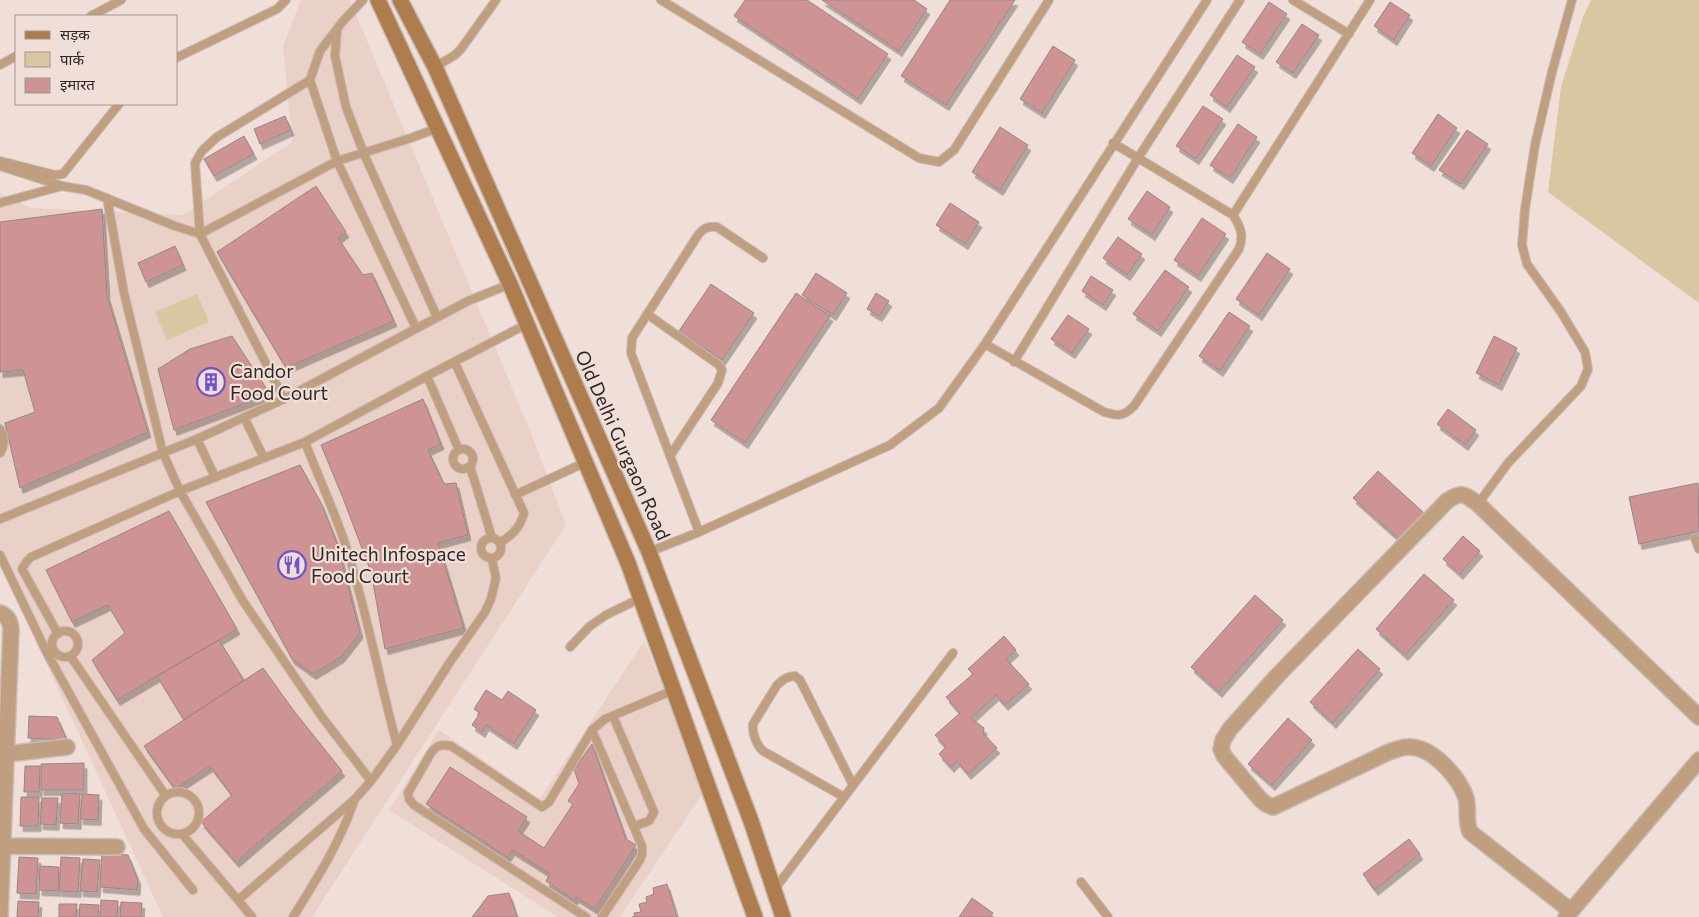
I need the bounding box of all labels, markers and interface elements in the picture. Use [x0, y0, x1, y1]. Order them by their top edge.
legend [15, 15, 178, 105]
text: सड़क [60, 25, 90, 43]
text: पार्क [60, 50, 84, 68]
text: इमारत [60, 75, 95, 93]
street label: Old Delhi Gurgaon Road [571, 346, 676, 543]
place label: Candor Food Court [230, 359, 328, 404]
building icon: Candor Food Court [196, 367, 226, 397]
place label: Unitech Infospace Food Court [311, 542, 466, 587]
restaurant icon: Unitech Infospace Food Court [277, 550, 307, 580]

